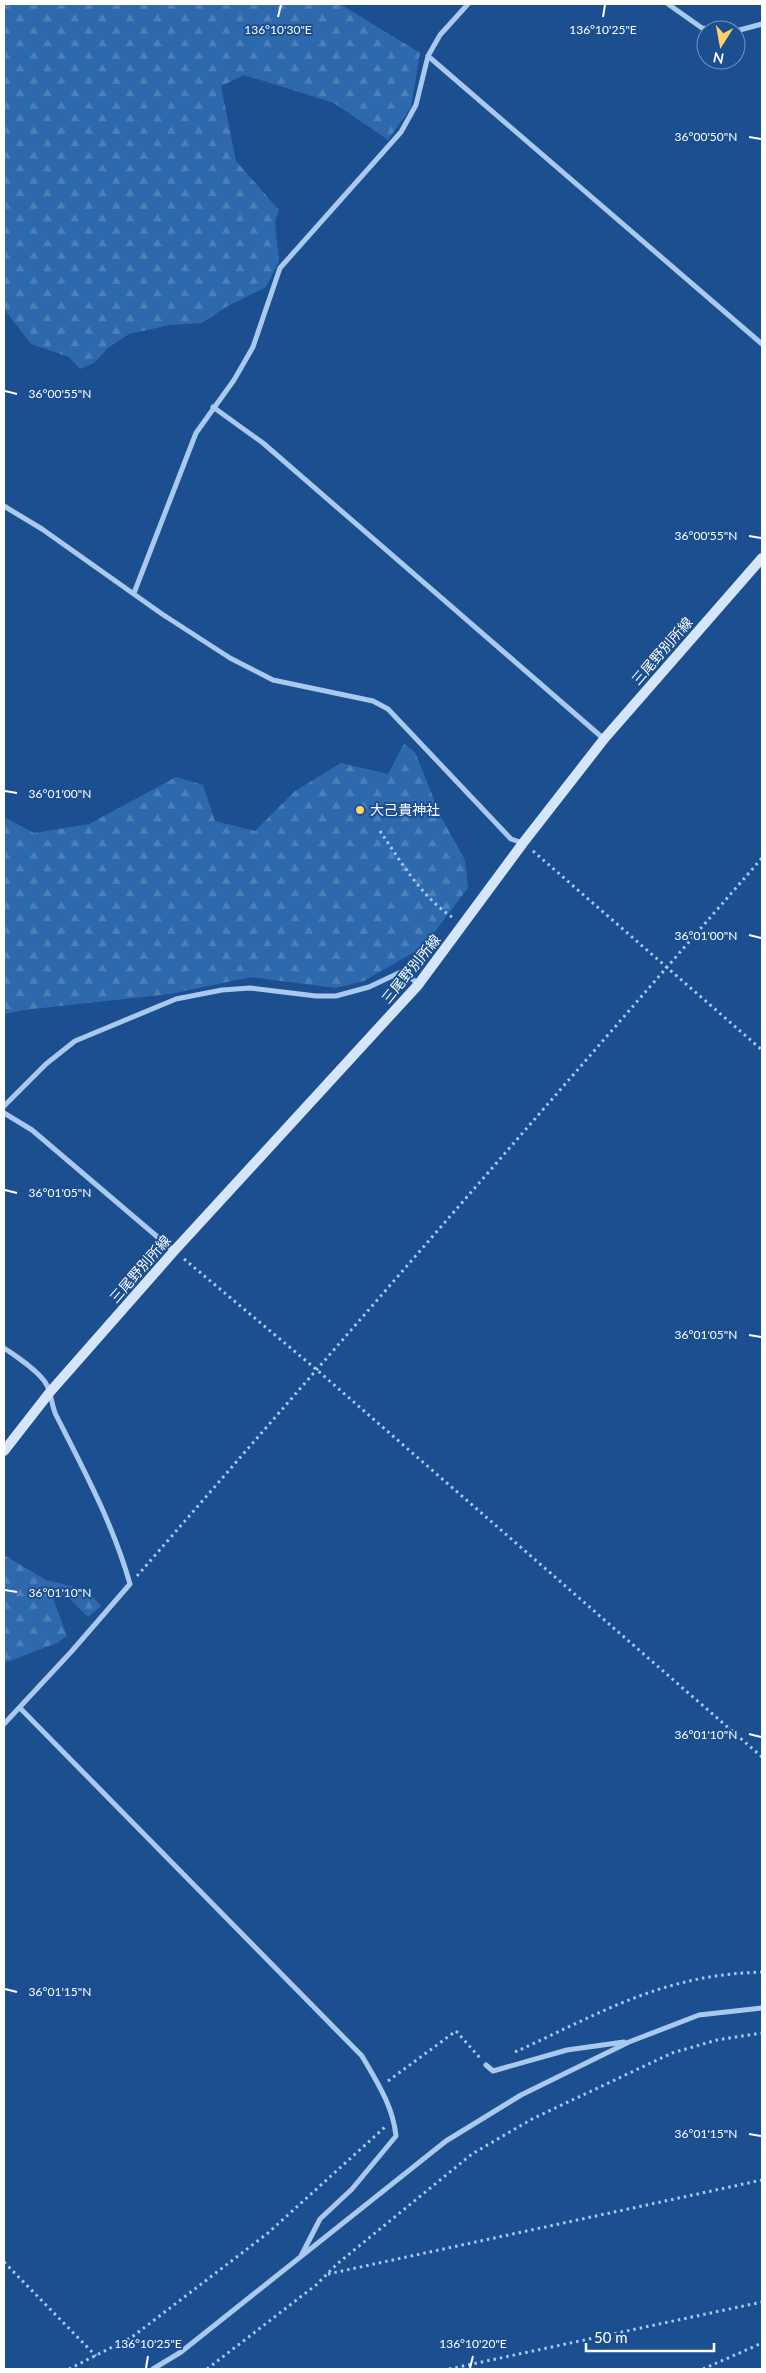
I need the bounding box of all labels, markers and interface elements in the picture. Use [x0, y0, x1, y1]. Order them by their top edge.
north arrow [696, 20, 746, 70]
text: 136°10'30"E [244, 22, 312, 37]
text: 136°10'25"E [569, 22, 637, 37]
text: N [712, 49, 725, 68]
text: 36°00'50"N [675, 129, 737, 144]
text: 36°00'55"N [29, 386, 91, 401]
text: 36°00'55"N [675, 528, 737, 543]
street label: 三尾野別所線 [628, 613, 696, 688]
text: 36°01'00"N [29, 786, 91, 801]
place label: 大己貴神社 [370, 801, 440, 818]
marker: 大己貴神社 [354, 804, 366, 816]
text: 36°01'00"N [675, 928, 737, 943]
street label: 三尾野別所線 [378, 931, 444, 1007]
text: 36°01'05"N [29, 1185, 91, 1200]
street label: 三尾野別所線 [106, 1231, 174, 1306]
text: 36°01'05"N [675, 1327, 737, 1342]
text: 36°01'10"N [29, 1585, 91, 1600]
text: 36°01'10"N [675, 1727, 737, 1742]
text: 36°01'15"N [29, 1984, 91, 1999]
text: 36°01'15"N [675, 2126, 737, 2141]
scale bar [586, 2320, 714, 2352]
text: 50 m [594, 2328, 628, 2346]
text: 136°10'25"E [114, 2336, 182, 2351]
text: 136°10'20"E [439, 2336, 507, 2351]

